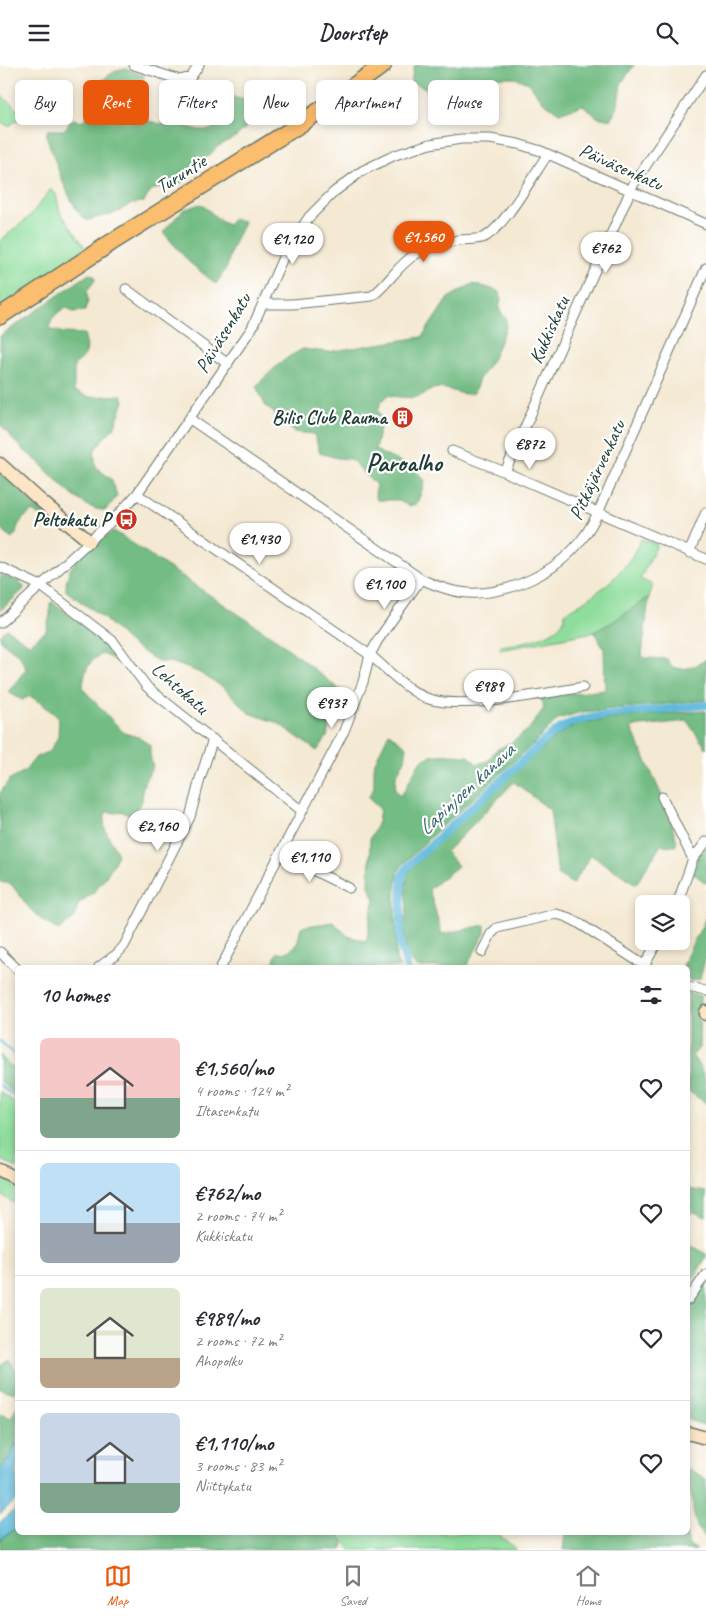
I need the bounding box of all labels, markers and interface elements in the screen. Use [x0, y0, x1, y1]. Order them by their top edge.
icon: menu [25, 19, 53, 47]
text: Doorstep [319, 19, 387, 47]
icon: search [653, 19, 681, 47]
chip: Buy [15, 80, 73, 125]
chip: Rent [83, 80, 149, 125]
chip: Filters [159, 80, 234, 125]
chip: New [244, 80, 306, 125]
chip: Apartment [316, 80, 418, 125]
chip: House [428, 80, 499, 125]
street label: Päiväsenkatu [575, 137, 668, 197]
street label: Turuntie [151, 148, 212, 199]
pin: €1,560 [383, 221, 465, 263]
pin: €1,120 [252, 223, 334, 265]
text: €1,560 [404, 227, 444, 247]
text: €1,120 [273, 229, 313, 249]
pin: €762 [576, 231, 636, 274]
text: €762 [591, 238, 621, 258]
street label: Päiväsenkatu [189, 287, 257, 378]
street label: Kukkiskatu [523, 291, 576, 368]
place label: Bilis Club Rauma [272, 405, 389, 430]
building icon: Bilis Club Rauma [391, 405, 415, 429]
street label: Pitkäjärvenkatu [563, 415, 632, 524]
pin: €872 [500, 427, 560, 470]
text: €872 [516, 434, 544, 454]
district label: Paroalho [366, 447, 444, 479]
place label: Peltokatu P [33, 507, 114, 532]
bus stop icon: Peltokatu P [114, 507, 138, 531]
pin: €1,430 [219, 523, 301, 565]
text: €1,430 [240, 529, 280, 549]
pin: €1,100 [344, 567, 426, 610]
text: €1,100 [365, 574, 405, 594]
street label: Lehtokatu [146, 656, 215, 721]
pin: €989 [459, 669, 519, 712]
text: €989 [475, 676, 503, 696]
pin: €937 [302, 687, 362, 729]
text: €937 [318, 693, 346, 713]
water label: Lapinjoen kanava [412, 736, 521, 840]
pin: €2,160 [117, 809, 199, 852]
text: €2,160 [138, 816, 178, 836]
pin: €1,110 [269, 841, 351, 883]
text: €1,110 [290, 847, 330, 867]
map controls [635, 895, 690, 950]
button: layers [635, 895, 690, 950]
icon: filters [637, 981, 665, 1009]
text: 10 homes [40, 982, 109, 1008]
text: €1,560/mo [195, 1055, 273, 1081]
icon: home [80, 1058, 140, 1118]
icon: heart [637, 1074, 665, 1102]
text: 4 rooms · 124 m² [195, 1081, 289, 1101]
text: Iltasenkatu [195, 1101, 258, 1121]
text: €762/mo [195, 1180, 260, 1206]
icon: home [80, 1183, 140, 1243]
icon: heart [637, 1199, 665, 1227]
text: 2 rooms · 74 m² [195, 1206, 281, 1226]
text: Kukkiskatu [195, 1226, 252, 1246]
text: €989/mo [195, 1305, 259, 1331]
icon: home [80, 1308, 140, 1368]
icon: heart [637, 1324, 665, 1352]
text: 2 rooms · 72 m² [195, 1331, 281, 1351]
text: Ahopolku [195, 1351, 242, 1371]
text: €1,110/mo [195, 1430, 273, 1456]
icon: home [80, 1433, 140, 1493]
icon: heart [637, 1449, 665, 1477]
text: 3 rooms · 83 m² [195, 1456, 281, 1476]
text: Niittykatu [195, 1476, 251, 1496]
tab: Map [104, 1562, 132, 1609]
tab: Saved [339, 1562, 367, 1609]
tab: Home [574, 1562, 602, 1609]

